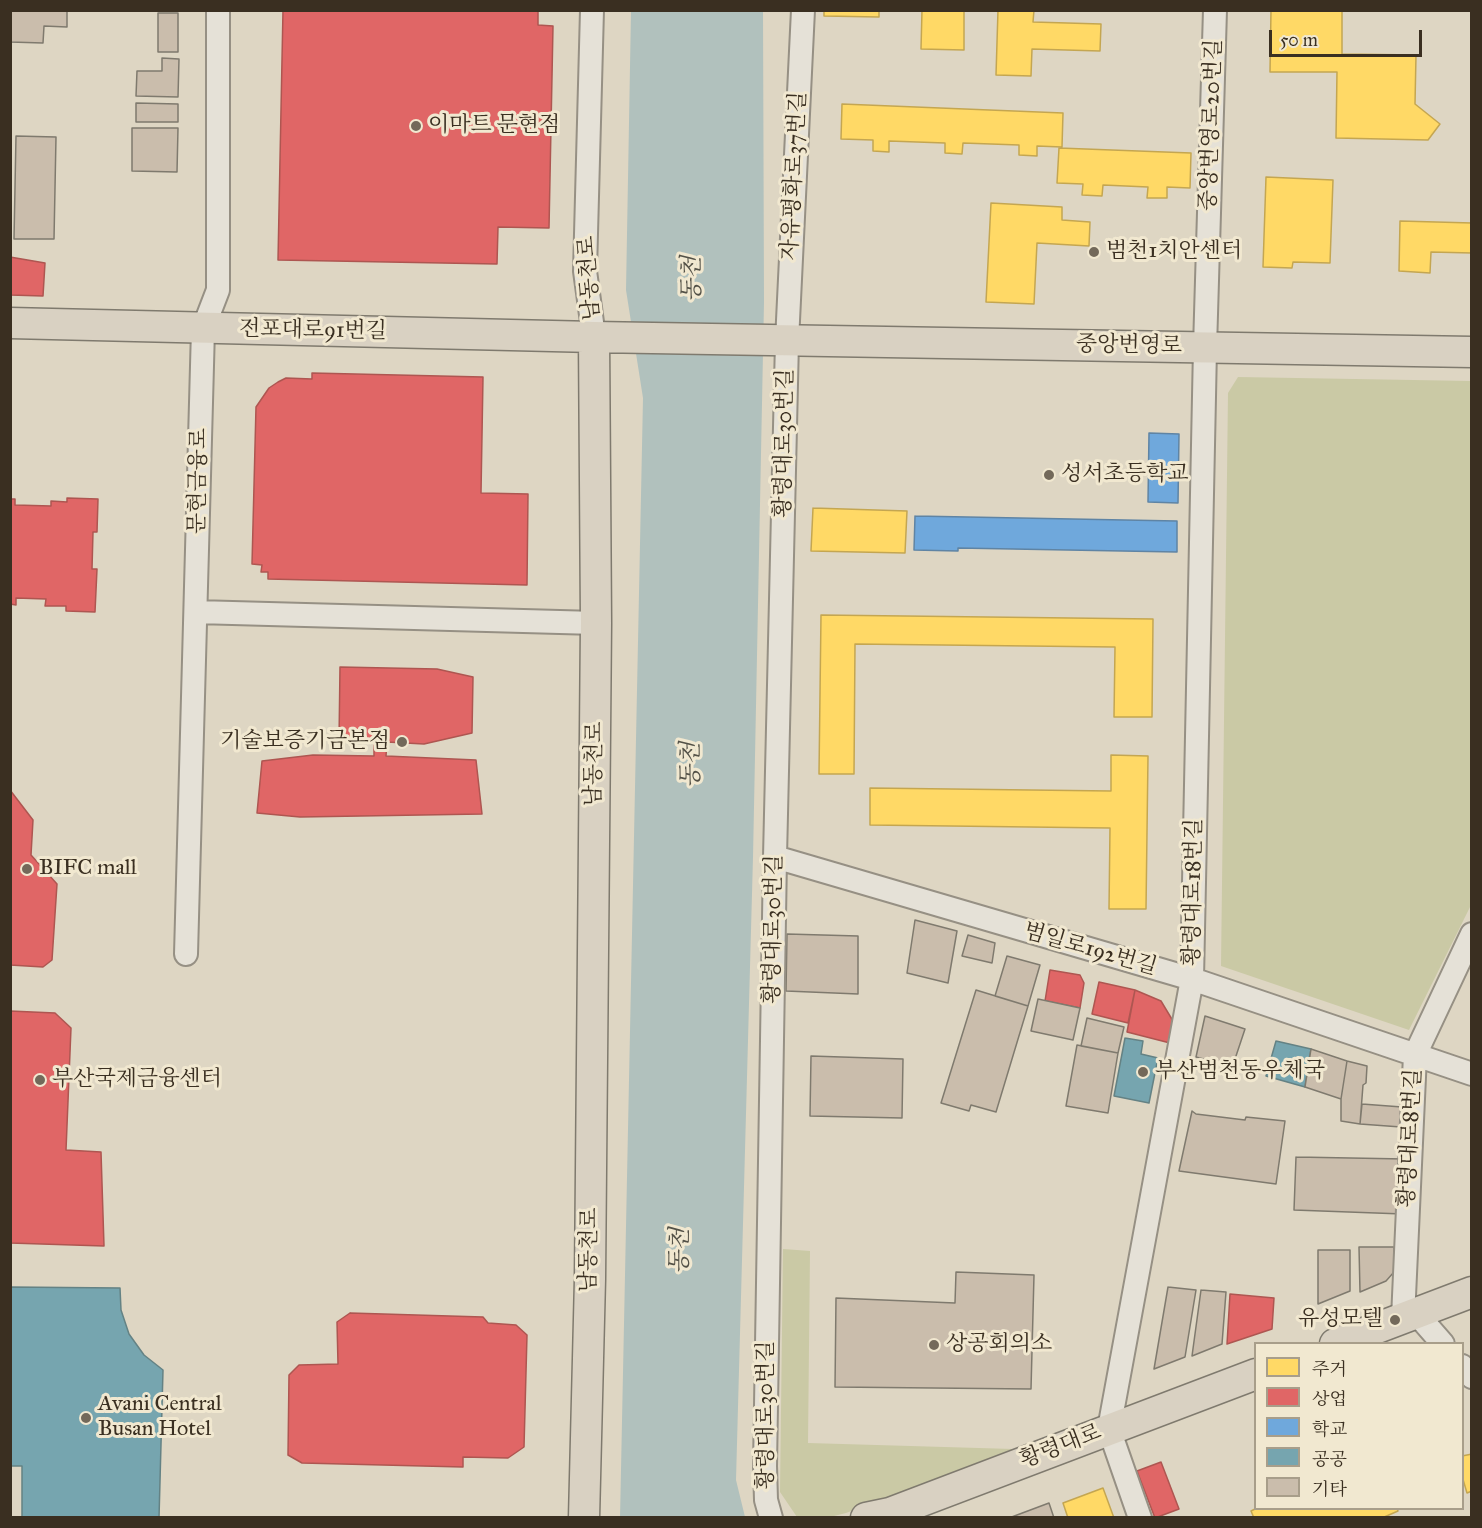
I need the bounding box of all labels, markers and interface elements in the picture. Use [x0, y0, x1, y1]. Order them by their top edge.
scale bar [1272, 18, 1425, 56]
text: 50 m [1280, 29, 1318, 51]
street label: 중앙번영로20번길 [1196, 38, 1228, 212]
street label: 자유평화로37번길 [777, 91, 813, 261]
place label: 이마트 문현점 [428, 113, 560, 139]
marker: 이마트 문현점 [409, 119, 423, 133]
street label: 남동천로 [574, 235, 606, 321]
place label: 범천1치안센터 [1106, 239, 1242, 265]
marker: 범천1치안센터 [1087, 245, 1101, 259]
water label: 동천 [679, 256, 707, 302]
street label: 전포대로91번길 [239, 317, 387, 345]
street label: 중앙번영로 [1076, 332, 1182, 360]
street label: 황령대로30번길 [771, 368, 799, 518]
street label: 문현금융로 [185, 428, 213, 534]
place label: 성서초등학교 [1061, 462, 1189, 488]
marker: 성서초등학교 [1042, 468, 1056, 482]
street label: 남동천로 [581, 721, 609, 807]
place label: 기술보증기금본점 [220, 729, 390, 755]
marker: 기술보증기금본점 [395, 735, 409, 749]
water label: 동천 [678, 742, 706, 788]
street label: 황령대로18번길 [1180, 818, 1208, 966]
street label: 황령대로30번길 [760, 854, 788, 1004]
place label: BIFC mall [39, 856, 137, 882]
marker: BIFC mall [20, 862, 34, 876]
street label: 범일로192번길 [1020, 918, 1160, 982]
place label: 부산범천동우체국 [1155, 1059, 1325, 1085]
marker: 부산범천동우체국 [1136, 1065, 1150, 1079]
place label: 부산국제금융센터 [52, 1067, 222, 1093]
street label: 황령대로8번길 [1394, 1068, 1428, 1208]
marker: 부산국제금융센터 [33, 1073, 47, 1087]
street label: 남동천로 [576, 1207, 604, 1293]
water label: 동천 [666, 1228, 696, 1274]
place label: 유성모텔 [1298, 1307, 1383, 1333]
marker: 유성모텔 [1388, 1313, 1402, 1327]
place label: 상공회의소 [946, 1332, 1052, 1358]
marker: 상공회의소 [927, 1338, 941, 1352]
street label: 황령대로30번길 [754, 1340, 780, 1490]
legend [1254, 1342, 1464, 1510]
text: 주거 [1312, 1358, 1347, 1380]
text: 상업 [1312, 1388, 1347, 1410]
place label: Avani Central Busan Hotel [98, 1392, 222, 1444]
marker: Avani Central Busan Hotel [79, 1411, 93, 1425]
text: 학교 [1312, 1418, 1347, 1440]
street label: 황령대로 [1017, 1419, 1105, 1475]
text: 공공 [1312, 1448, 1347, 1470]
text: 기타 [1312, 1478, 1347, 1500]

